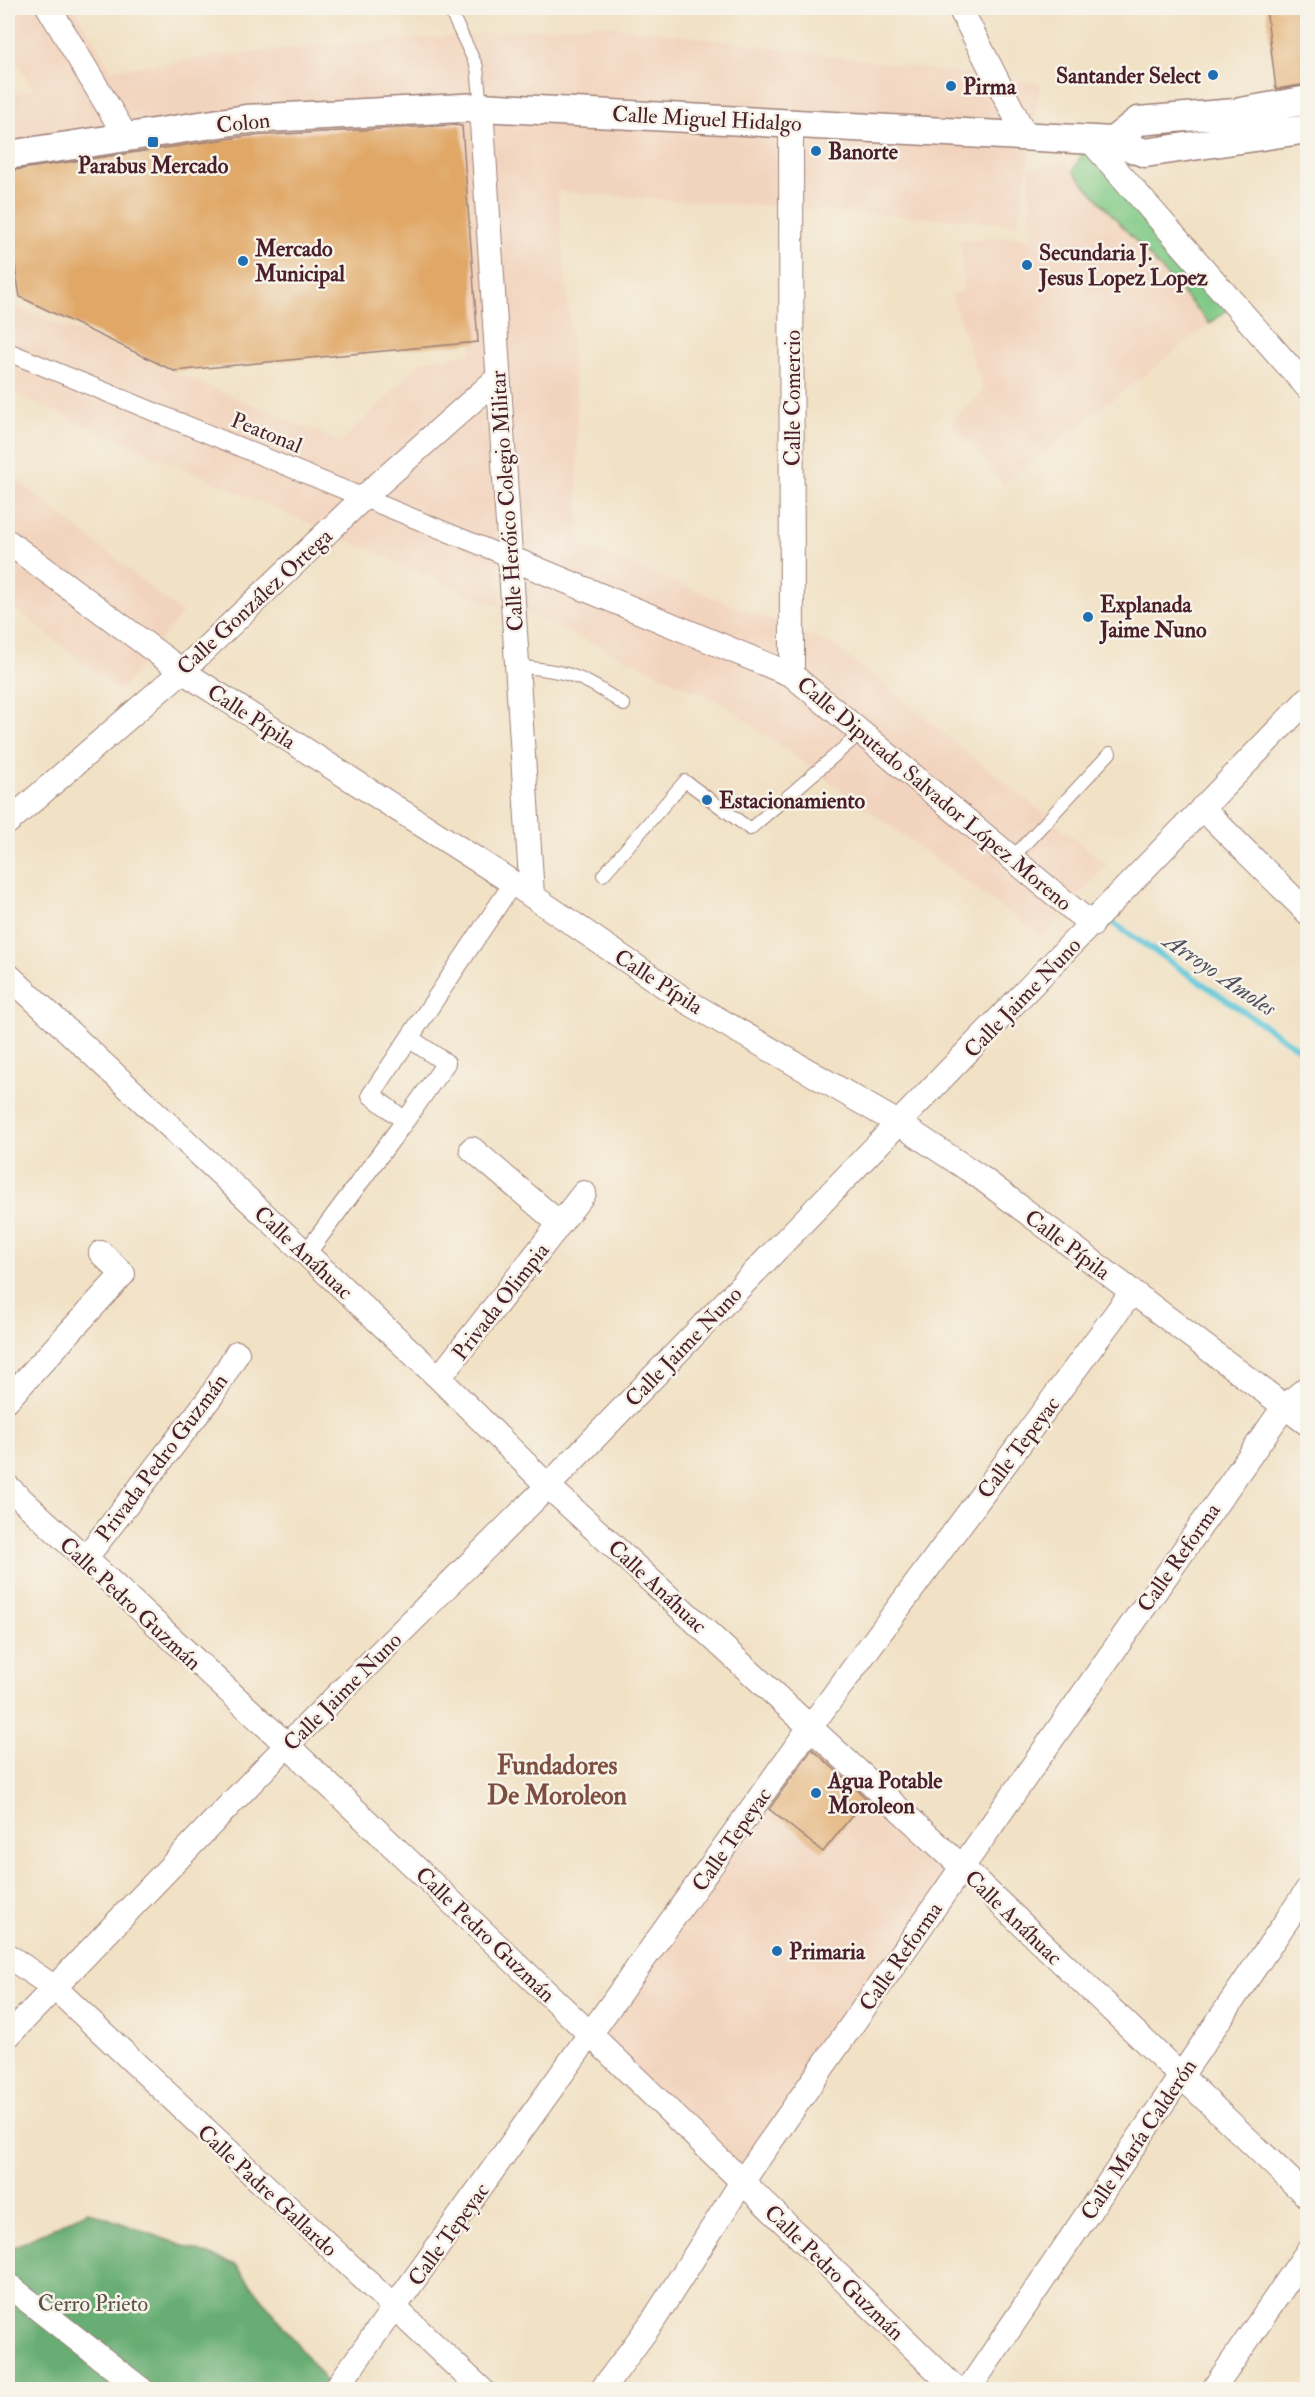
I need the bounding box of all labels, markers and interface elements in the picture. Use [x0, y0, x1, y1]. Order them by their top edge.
place label: Santander Select [1056, 62, 1202, 90]
marker: Santander Select [1206, 68, 1220, 82]
place label: Pirma [963, 73, 1017, 101]
marker: Pirma [944, 79, 958, 93]
street label: Calle Miguel Hidalgo [611, 100, 802, 138]
street label: Colon [215, 106, 271, 140]
marker: Parabus Mercado [146, 135, 160, 149]
place label: Banorte [828, 138, 899, 166]
marker: Banorte [809, 144, 823, 158]
place label: Parabus Mercado [78, 152, 229, 180]
place label: Mercado Municipal [254, 235, 345, 289]
place label: Secundaria J. Jesus Lopez Lopez [1038, 239, 1208, 293]
marker: Mercado Municipal [236, 254, 250, 268]
marker: Secundaria J. Jesus Lopez Lopez [1020, 258, 1034, 272]
street label: Calle Comercio [779, 330, 807, 466]
street label: Calle Heróico Colegio Militar [484, 369, 530, 632]
street label: Peatonal [227, 406, 307, 460]
street label: Calle González Ortega [171, 522, 339, 681]
place label: Explanada Jaime Nuno [1099, 591, 1207, 645]
marker: Explanada Jaime Nuno [1081, 610, 1095, 624]
street label: Calle Diputado Salvador López Moreno [790, 670, 1078, 918]
street label: Calle Pípila [201, 678, 302, 757]
place label: Estacionamiento [719, 787, 865, 815]
marker: Estacionamiento [700, 793, 714, 807]
water label: Arroyo Amoles [1155, 924, 1282, 1024]
street label: Calle Jaime Nuno [958, 932, 1087, 1064]
street label: Calle Pípila [608, 943, 709, 1022]
street label: Calle Anáhuac [248, 1200, 359, 1306]
street label: Calle Pípila [1018, 1204, 1117, 1287]
street label: Privada Olimpia [446, 1236, 557, 1367]
street label: Calle Jaime Nuno [619, 1281, 748, 1413]
street label: Privada Pedro Guzmán [89, 1368, 234, 1547]
street label: Calle Tepeyac [971, 1391, 1067, 1505]
street label: Calle Reforma [1131, 1497, 1227, 1618]
street label: Calle Pedro Guzmán [54, 1531, 207, 1677]
street label: Calle Anáhuac [602, 1534, 713, 1640]
street label: Calle Jaime Nuno [277, 1626, 408, 1757]
district label: Fundadores De Moroleon [487, 1750, 628, 1812]
place label: Agua Potable Moroleon [827, 1767, 943, 1820]
street label: Calle Tepeyac [686, 1782, 779, 1898]
marker: Agua Potable Moroleon [809, 1786, 823, 1800]
street label: Calle Pedro Guzmán [410, 1861, 561, 2009]
street label: Calle Anáhuac [959, 1864, 1068, 1971]
street label: Calle Reforma [853, 1896, 949, 2017]
place label: Primaria [789, 1938, 866, 1966]
marker: Primaria [770, 1944, 784, 1958]
street label: Calle María Calderón [1074, 2054, 1203, 2226]
street label: Calle Padre Gallardo [191, 2119, 343, 2263]
street label: Calle Tepeyac [402, 2177, 496, 2292]
street label: Calle Pedro Guzmán [759, 2199, 910, 2347]
park label: Cerro Prieto [38, 2290, 148, 2318]

